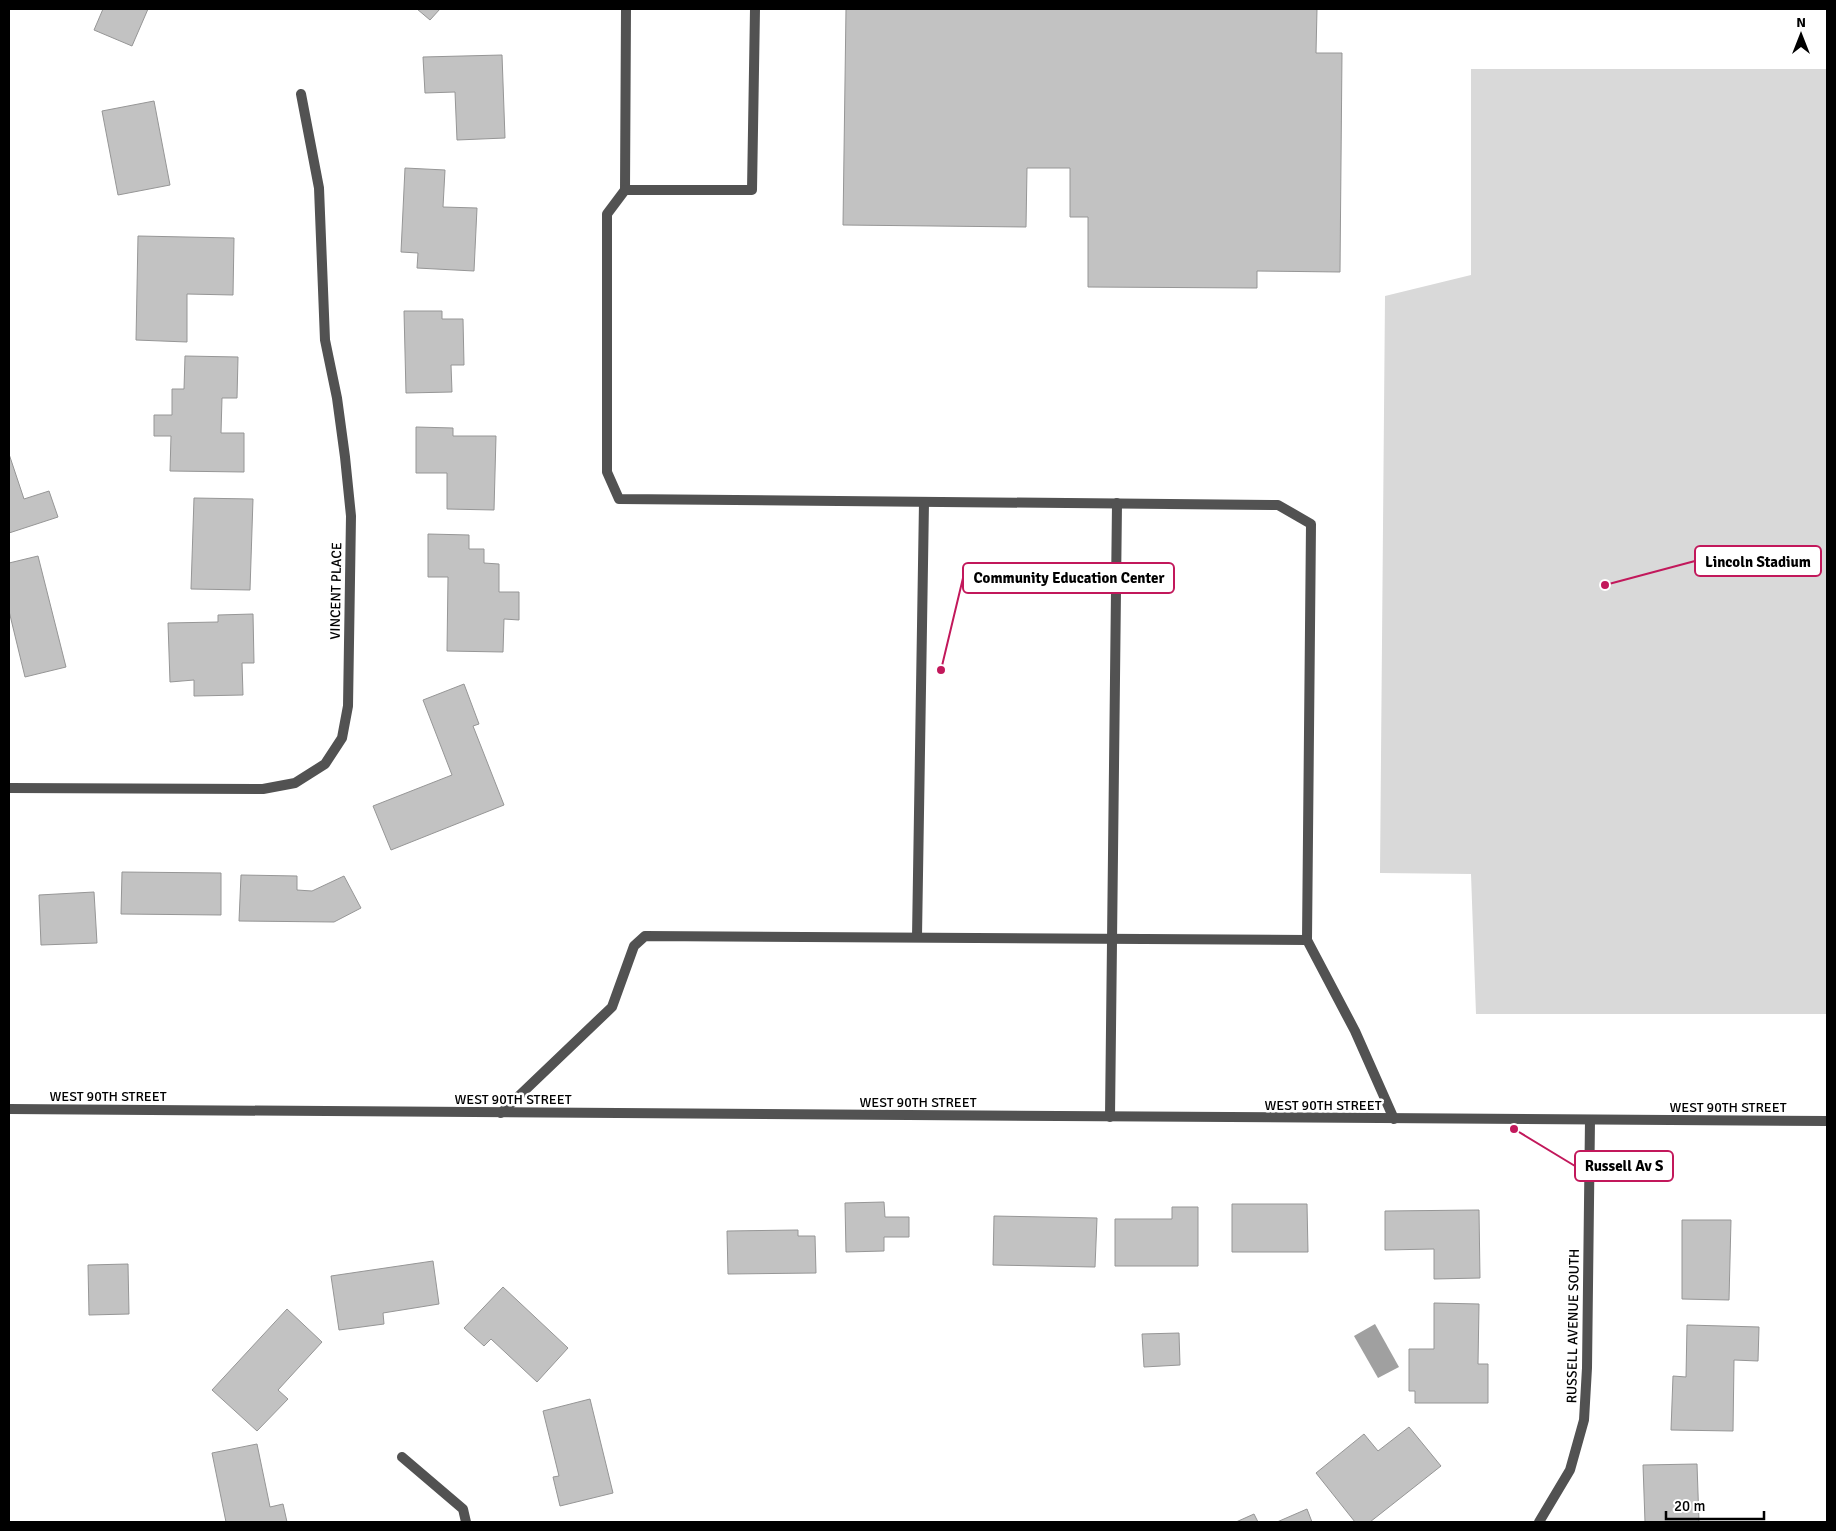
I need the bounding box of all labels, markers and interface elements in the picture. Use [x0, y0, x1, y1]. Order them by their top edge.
north arrow [1776, 10, 1826, 60]
text: N [1796, 14, 1806, 31]
street label: VINCENT PLACE [327, 542, 345, 640]
callout: Lincoln Stadium [1695, 546, 1821, 576]
text: Lincoln Stadium [1705, 553, 1811, 571]
callout: Community Education Center [963, 563, 1174, 593]
text: Community Education Center [974, 569, 1165, 587]
street label: WEST 90TH STREET [49, 1088, 167, 1105]
street label: WEST 90TH STREET [454, 1091, 572, 1108]
street label: WEST 90TH STREET [859, 1094, 977, 1111]
street label: WEST 90TH STREET [1264, 1097, 1382, 1114]
street label: WEST 90TH STREET [1669, 1099, 1787, 1116]
callout: Russell Av S [1575, 1151, 1673, 1181]
text: Russell Av S [1585, 1157, 1663, 1175]
street label: RUSSELL AVENUE SOUTH [1563, 1248, 1583, 1404]
scale bar [1666, 1488, 1764, 1520]
text: 20 m [1674, 1497, 1705, 1515]

